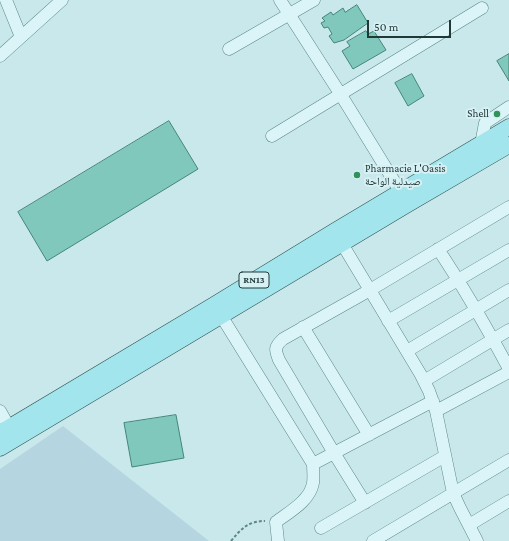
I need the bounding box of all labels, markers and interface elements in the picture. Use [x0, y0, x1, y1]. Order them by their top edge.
scale bar [369, 12, 453, 38]
text: 50 m [374, 20, 398, 34]
place label: Shell [467, 107, 489, 121]
marker: Shell [492, 109, 502, 119]
place label: Pharmacie L'Oasis صيدلية الواحة [365, 162, 446, 188]
marker: Pharmacie L'Oasis صيدلية الواحة [352, 170, 362, 180]
road number: RN13 [239, 272, 269, 288]

